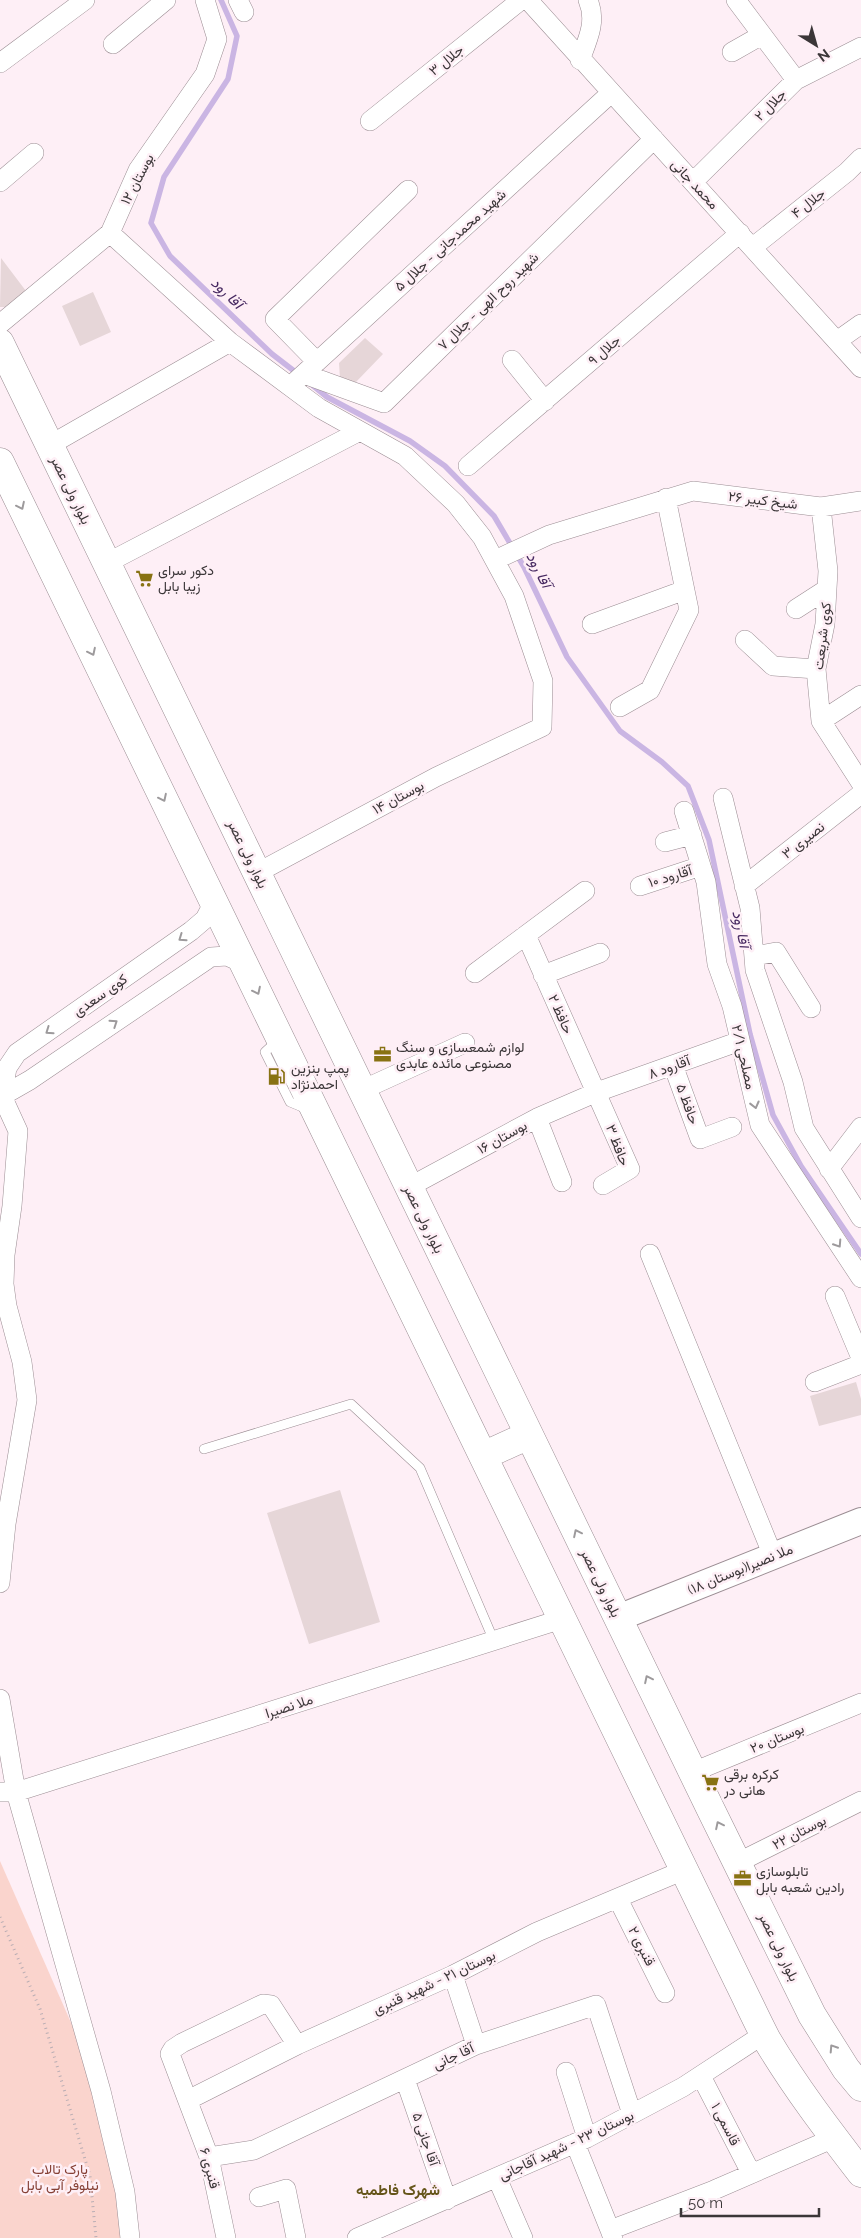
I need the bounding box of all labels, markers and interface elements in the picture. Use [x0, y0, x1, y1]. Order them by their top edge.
north arrow [791, 20, 841, 70]
street label: جلال ۳ [426, 41, 468, 80]
text: N [815, 46, 833, 65]
street label: جلال ۲ [751, 86, 790, 125]
street label: بوستان ۱۲ [117, 151, 158, 207]
street label: محمد جانی [667, 156, 722, 213]
street label: جلال ۴ [788, 185, 829, 223]
street label: شهید محمدجانی - جلال ۵ [391, 186, 510, 296]
street label: شهید روح الهی - جلال ۷ [434, 249, 544, 355]
water label: آقا رود [207, 274, 250, 316]
street label: جلال ۹ [585, 332, 625, 370]
street label: بلوار ولی عصر [46, 452, 94, 527]
street label: شیخ کبیر ۲۶ [727, 488, 799, 515]
one-way arrow [15, 500, 25, 509]
water label: آقا رود [523, 549, 558, 595]
place label: دکور سرای زیبا بابل [158, 562, 214, 595]
supermarket icon: دکور سرای زیبا بابل [134, 568, 154, 588]
street label: کوی شریعت [810, 601, 835, 671]
one-way arrow [86, 647, 96, 656]
street label: بوستان ۱۴ [370, 777, 427, 818]
one-way arrow [157, 793, 167, 802]
street label: بلوار ولی عصر [223, 816, 271, 891]
street label: نصیری ۳ [778, 818, 828, 862]
street label: آقارود ۱۰ [646, 861, 696, 891]
water label: آقا رود [728, 909, 755, 954]
one-way arrow [178, 932, 188, 941]
street label: کوی سعدی [70, 971, 131, 1020]
one-way arrow [251, 986, 261, 995]
street label: حافظ ۲ [545, 992, 577, 1036]
one-way arrow [108, 1020, 118, 1029]
street label: مصلحی ۲/۱ [728, 1023, 759, 1091]
one-way arrow [45, 1025, 55, 1034]
place label: لوازم شمعسازی و سنگ مصنوعی مائده عابدی [396, 1039, 525, 1072]
office icon: لوازم شمعسازی و سنگ مصنوعی مائده عابدی [372, 1045, 392, 1065]
street label: آقارود ۸ [646, 1052, 694, 1083]
place label: پمپ بنزین احمدنژاد [291, 1060, 349, 1093]
fuel station icon: پمپ بنزین احمدنژاد [267, 1066, 287, 1086]
street label: حافظ ۵ [673, 1082, 703, 1126]
one-way arrow [750, 1101, 760, 1109]
street label: بوستان ۱۶ [474, 1117, 530, 1158]
street label: حافظ ۳ [603, 1122, 633, 1168]
street label: بلوار ولی عصر [399, 1181, 447, 1256]
one-way arrow [832, 1238, 842, 1247]
one-way arrow [573, 1529, 583, 1538]
street label: ملا نصیرا(بوستان ۱۸) [685, 1541, 795, 1598]
street label: بلوار ولی عصر [576, 1545, 624, 1620]
one-way arrow [644, 1675, 654, 1684]
street label: ملا نصیرا [263, 1691, 315, 1722]
street label: بوستان ۲۰ [748, 1720, 807, 1757]
place label: کرکره برقی هانی در [723, 1766, 779, 1799]
supermarket icon: کرکره برقی هانی در [700, 1772, 720, 1792]
street label: بوستان ۲۲ [769, 1812, 829, 1853]
one-way arrow [715, 1822, 725, 1831]
place label: تابلوسازی رادین شعبه بابل [756, 1863, 845, 1896]
office icon: تابلوسازی رادین شعبه بابل [732, 1869, 752, 1889]
street label: بلوار ولی عصر [754, 1909, 802, 1984]
street label: قنبری ۲ [624, 1924, 659, 1969]
street label: بوستان ۲۱ - شهید قنبری [370, 1947, 498, 2018]
street label: آقا جانی [430, 2039, 478, 2073]
one-way arrow [829, 2044, 839, 2053]
street label: قاسمی ۱ [708, 2100, 744, 2149]
street label: بوستان ۲۳ - شهید آقاجانی [496, 2107, 636, 2184]
street label: آقا جانی ۵ [408, 2110, 443, 2170]
street label: قنبری ۶ [196, 2146, 223, 2190]
park label: پارک تالاب نیلوفر آبی بابل [21, 2161, 99, 2194]
district label: شهرک فاطمیه [356, 2181, 440, 2199]
scale bar [681, 2186, 818, 2218]
text: 50 m [688, 2194, 723, 2212]

